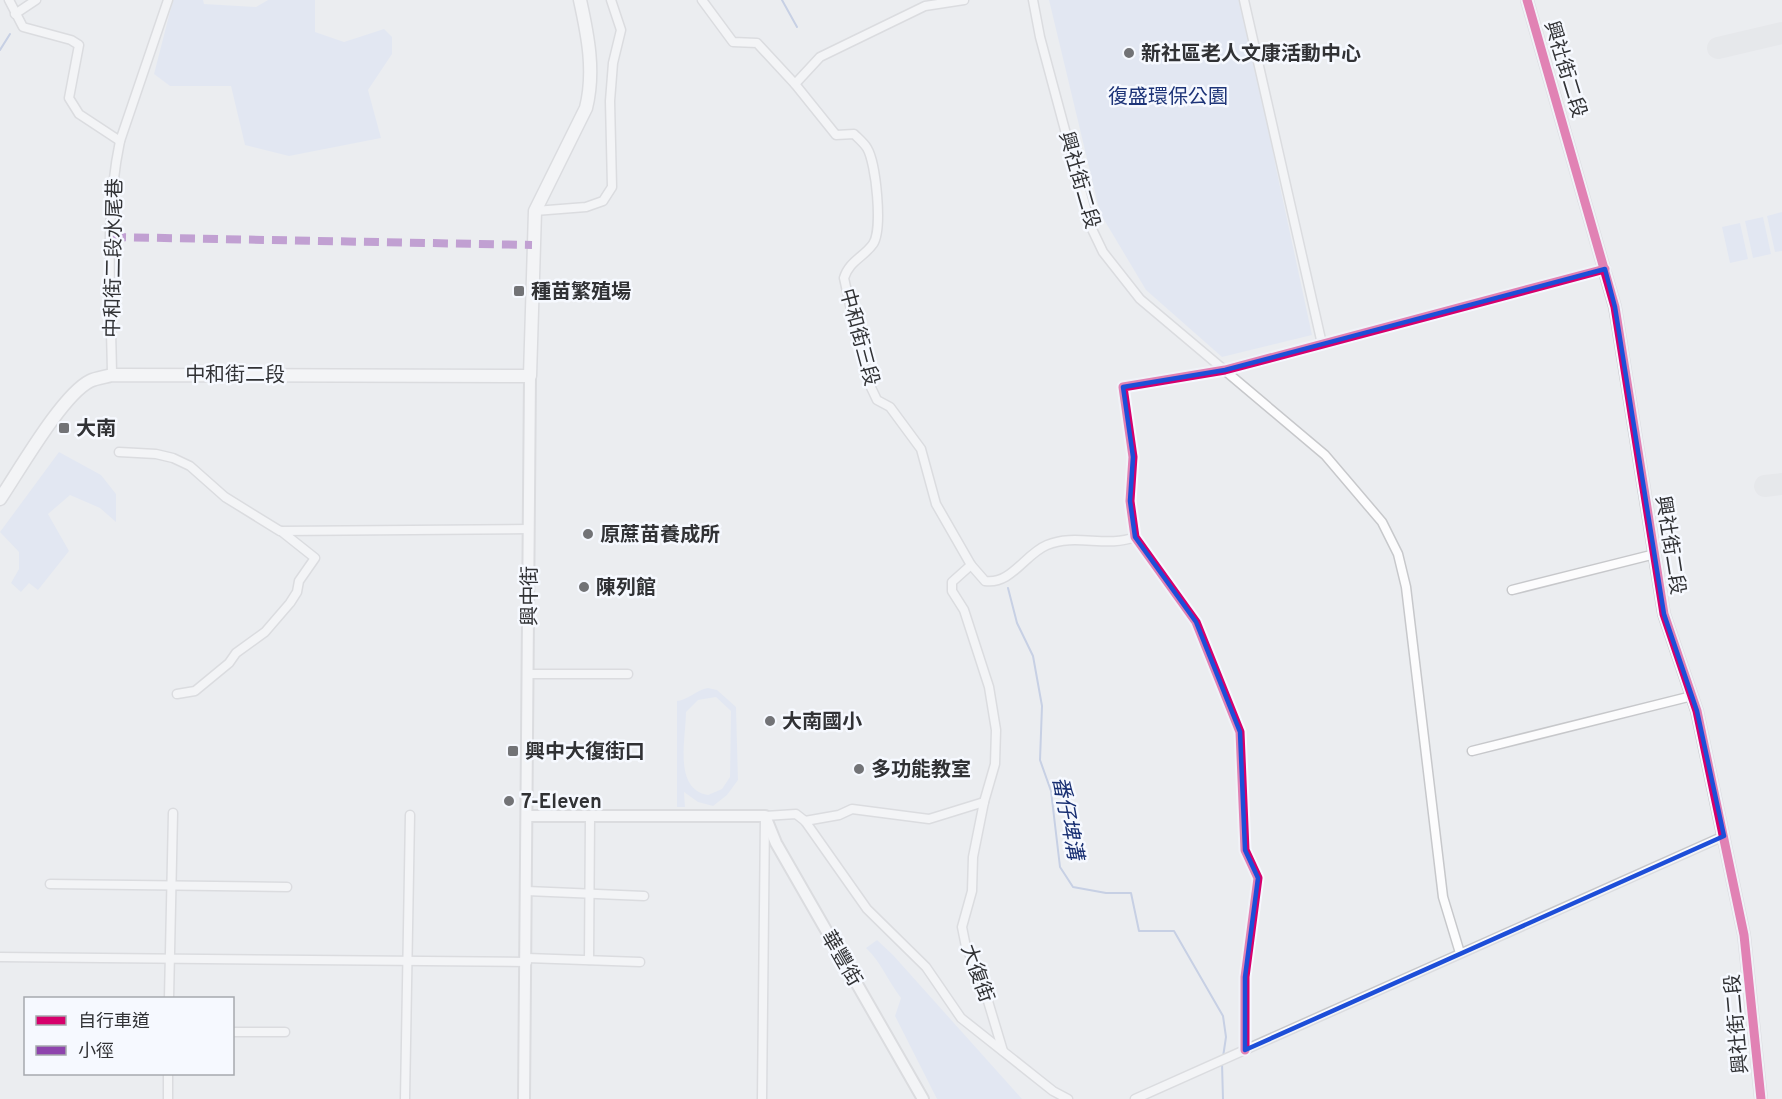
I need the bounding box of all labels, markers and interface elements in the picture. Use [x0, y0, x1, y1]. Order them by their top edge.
street label: 興社街二段 [1537, 18, 1591, 121]
place label: 新社區老人文康活動中心 [1141, 42, 1361, 68]
marker: 新社區老人文康活動中心 [1122, 46, 1136, 60]
park label: 復盛環保公園 [1108, 85, 1228, 111]
street label: 興社街二段 [1052, 129, 1104, 232]
street label: 中和街二段水尾巷 [101, 178, 129, 338]
place label: 種苗繁殖場 [531, 280, 631, 306]
marker: 種苗繁殖場 [512, 284, 526, 298]
street label: 中和街三段 [833, 286, 884, 389]
street label: 中和街二段 [185, 363, 285, 389]
place label: 大南 [76, 417, 116, 443]
marker: 大南 [57, 421, 71, 435]
street label: 興社街二段 [1648, 494, 1690, 597]
place label: 原蔗苗養成所 [600, 523, 720, 549]
marker: 原蔗苗養成所 [581, 527, 595, 541]
street label: 興中街 [518, 566, 544, 626]
place label: 陳列館 [596, 576, 656, 602]
marker: 陳列館 [577, 580, 591, 594]
place label: 大南國小 [782, 710, 862, 736]
marker: 大南國小 [763, 714, 777, 728]
place label: 興中大復街口 [525, 740, 645, 766]
marker: 興中大復街口 [506, 744, 520, 758]
place label: 多功能教室 [871, 758, 971, 784]
marker: 多功能教室 [852, 762, 866, 776]
water label: 番仔埤溝 [1045, 774, 1088, 865]
place label: 7-Eleven [521, 790, 602, 816]
marker: 7-Eleven [502, 794, 516, 808]
street label: 華豐街 [814, 927, 867, 991]
street label: 大復街 [954, 941, 999, 1006]
street label: 興社街二段 [1721, 973, 1755, 1075]
legend [24, 997, 234, 1075]
text: 自行車道 [78, 1011, 150, 1034]
text: 小徑 [78, 1041, 114, 1064]

